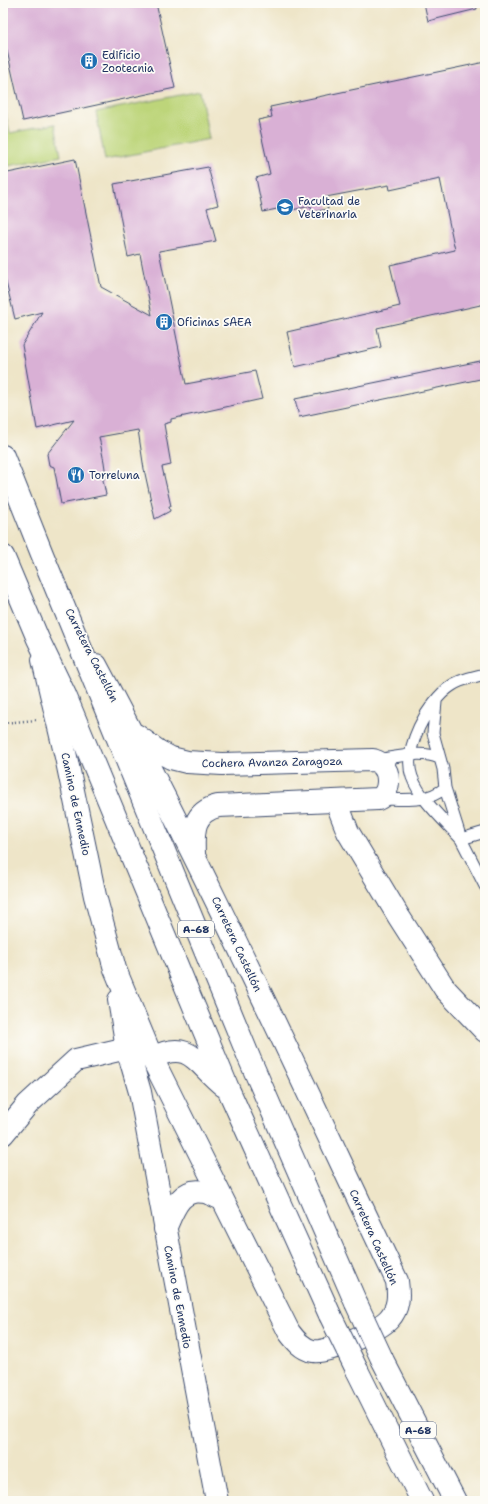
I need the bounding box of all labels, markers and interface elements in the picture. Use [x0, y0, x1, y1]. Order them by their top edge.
place label: Edificio Zootecnia [102, 48, 154, 76]
building icon: Edificio Zootecnia [79, 51, 99, 71]
place label: Facultad de Veterinaria [298, 194, 360, 222]
school or university icon: Facultad de Veterinaria [275, 197, 295, 217]
building icon: Oficinas SAEA [154, 312, 174, 332]
place label: Oficinas SAEA [177, 315, 252, 330]
restaurant icon: Torreluna [66, 465, 86, 485]
place label: Torreluna [89, 468, 140, 483]
street label: Carretera Castellón [61, 606, 122, 705]
street label: Camino de Enmedio [57, 751, 94, 857]
street label: Cochera Avanza Zaragoza [202, 754, 343, 771]
street label: Carretera Castellón [208, 894, 265, 994]
road number: A-68 [178, 921, 214, 937]
street label: Carretera Castellón [346, 1187, 402, 1288]
street label: Camino de Enmedio [160, 1244, 195, 1350]
road number: A-68 [400, 1422, 436, 1438]

